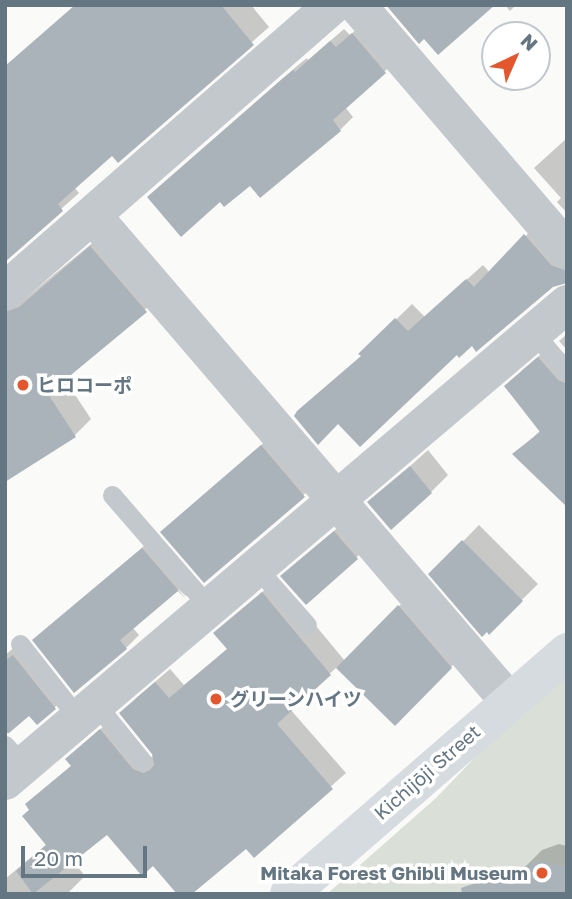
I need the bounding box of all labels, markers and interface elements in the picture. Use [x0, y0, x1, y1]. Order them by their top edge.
north arrow [481, 21, 551, 91]
text: N [516, 29, 543, 55]
place label: ヒロコーポ [37, 374, 132, 396]
marker: ヒロコーポ [15, 377, 31, 393]
place label: グリーンハイツ [230, 688, 363, 710]
marker: グリーンハイツ [208, 691, 224, 707]
street label: Kichijōji Street [369, 720, 485, 824]
scale bar [24, 832, 150, 876]
text: 20 m [34, 845, 83, 871]
place label: Mitaka Forest Ghibli Museum [260, 862, 528, 884]
marker: Mitaka Forest Ghibli Museum [534, 865, 550, 881]

